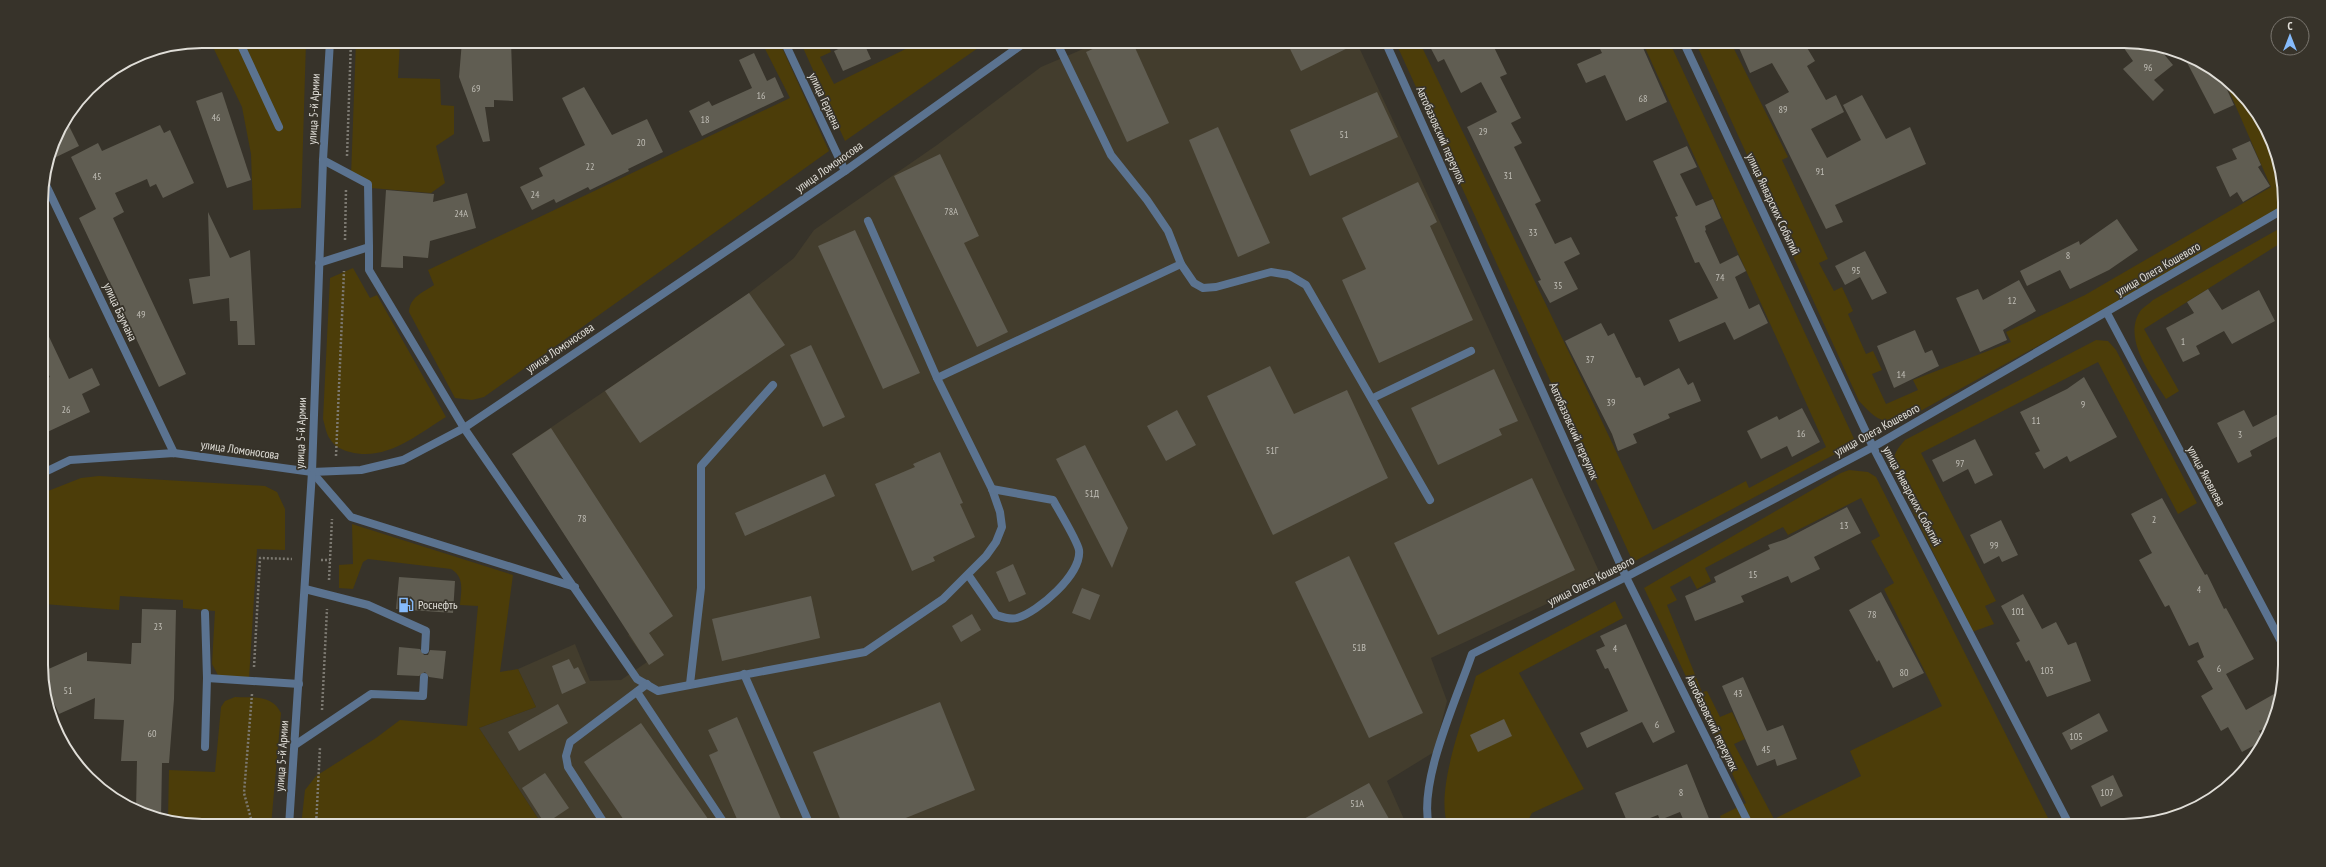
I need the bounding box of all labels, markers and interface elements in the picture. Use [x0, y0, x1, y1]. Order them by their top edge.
north arrow [2270, 16, 2310, 56]
text: С [2287, 19, 2293, 33]
house number: 96 [2144, 61, 2153, 74]
street label: улица Герцена [806, 70, 845, 132]
street label: улица 5-й Армии [304, 73, 323, 145]
house number: 69 [472, 82, 481, 95]
street label: Автобазовский переулок [1413, 84, 1470, 186]
house number: 16 [757, 89, 766, 102]
house number: 68 [1639, 92, 1648, 105]
house number: 89 [1779, 103, 1788, 116]
house number: 46 [212, 111, 221, 124]
house number: 18 [701, 113, 710, 126]
house number: 29 [1479, 125, 1488, 138]
house number: 51 [1340, 128, 1349, 141]
house number: 20 [637, 136, 646, 149]
street label: улица Ломоносова [792, 138, 866, 195]
street label: улица Январских Событий [1743, 151, 1804, 257]
house number: 22 [586, 160, 595, 173]
house number: 91 [1816, 165, 1825, 178]
house number: 31 [1504, 169, 1513, 182]
house number: 45 [93, 170, 102, 183]
house number: 24 [531, 188, 540, 201]
house number: 78А [944, 205, 958, 218]
house number: 24А [454, 207, 468, 220]
house number: 33 [1529, 226, 1538, 239]
street label: улица Олега Кошевого [2113, 238, 2203, 299]
house number: 8 [2066, 249, 2070, 262]
house number: 95 [1852, 264, 1861, 277]
house number: 74 [1716, 271, 1725, 284]
house number: 35 [1554, 279, 1563, 292]
street label: улица Баумана [100, 280, 141, 344]
house number: 12 [2008, 294, 2017, 307]
house number: 49 [137, 308, 146, 321]
street label: улица Ломоносова [523, 319, 597, 376]
house number: 1 [2181, 335, 2185, 348]
house number: 37 [1586, 353, 1595, 366]
house number: 14 [1897, 368, 1906, 381]
street label: Автобазовский переулок [1546, 380, 1603, 482]
house number: 39 [1607, 396, 1616, 409]
street label: улица 5-й Армии [292, 397, 309, 469]
house number: 9 [2081, 398, 2085, 411]
street label: улица Олега Кошевого [1831, 400, 1922, 459]
house number: 26 [62, 403, 71, 416]
house number: 11 [2032, 414, 2041, 427]
house number: 16 [1797, 427, 1806, 440]
house number: 3 [2238, 428, 2242, 441]
street label: улица Ломоносова [200, 437, 280, 462]
street label: улица Январских Событий [1880, 443, 1945, 548]
street label: улица Яковлева [2184, 443, 2229, 509]
house number: 51Г [1266, 444, 1279, 457]
house number: 97 [1956, 457, 1965, 470]
house number: 51Д [1085, 487, 1100, 500]
house number: 78 [578, 512, 587, 525]
house number: 2 [2152, 513, 2156, 526]
house number: 13 [1840, 519, 1849, 532]
house number: 99 [1990, 539, 1999, 552]
street label: улица Олега Кошевого [1545, 552, 1637, 609]
house number: 15 [1749, 568, 1758, 581]
house number: 4 [2197, 583, 2202, 596]
fuel station icon: Роснефть [397, 596, 415, 614]
place label: Роснефть [418, 597, 458, 612]
house number: 101 [2011, 605, 2025, 618]
house number: 78 [1868, 608, 1877, 621]
house number: 23 [154, 620, 163, 633]
house number: 51В [1352, 641, 1366, 654]
house number: 4 [1613, 642, 1618, 655]
house number: 6 [2217, 662, 2222, 675]
house number: 103 [2040, 664, 2054, 677]
house number: 80 [1900, 666, 1909, 679]
street label: Автобазовский переулок [1683, 672, 1742, 773]
house number: 51 [64, 684, 73, 697]
house number: 43 [1734, 687, 1743, 700]
house number: 6 [1655, 718, 1660, 731]
street label: улица 5-й Армии [272, 720, 291, 792]
house number: 60 [148, 727, 157, 740]
house number: 105 [2069, 730, 2083, 743]
house number: 45 [1762, 743, 1771, 756]
house number: 8 [1679, 786, 1683, 799]
house number: 107 [2100, 786, 2114, 799]
house number: 51А [1350, 797, 1364, 810]

